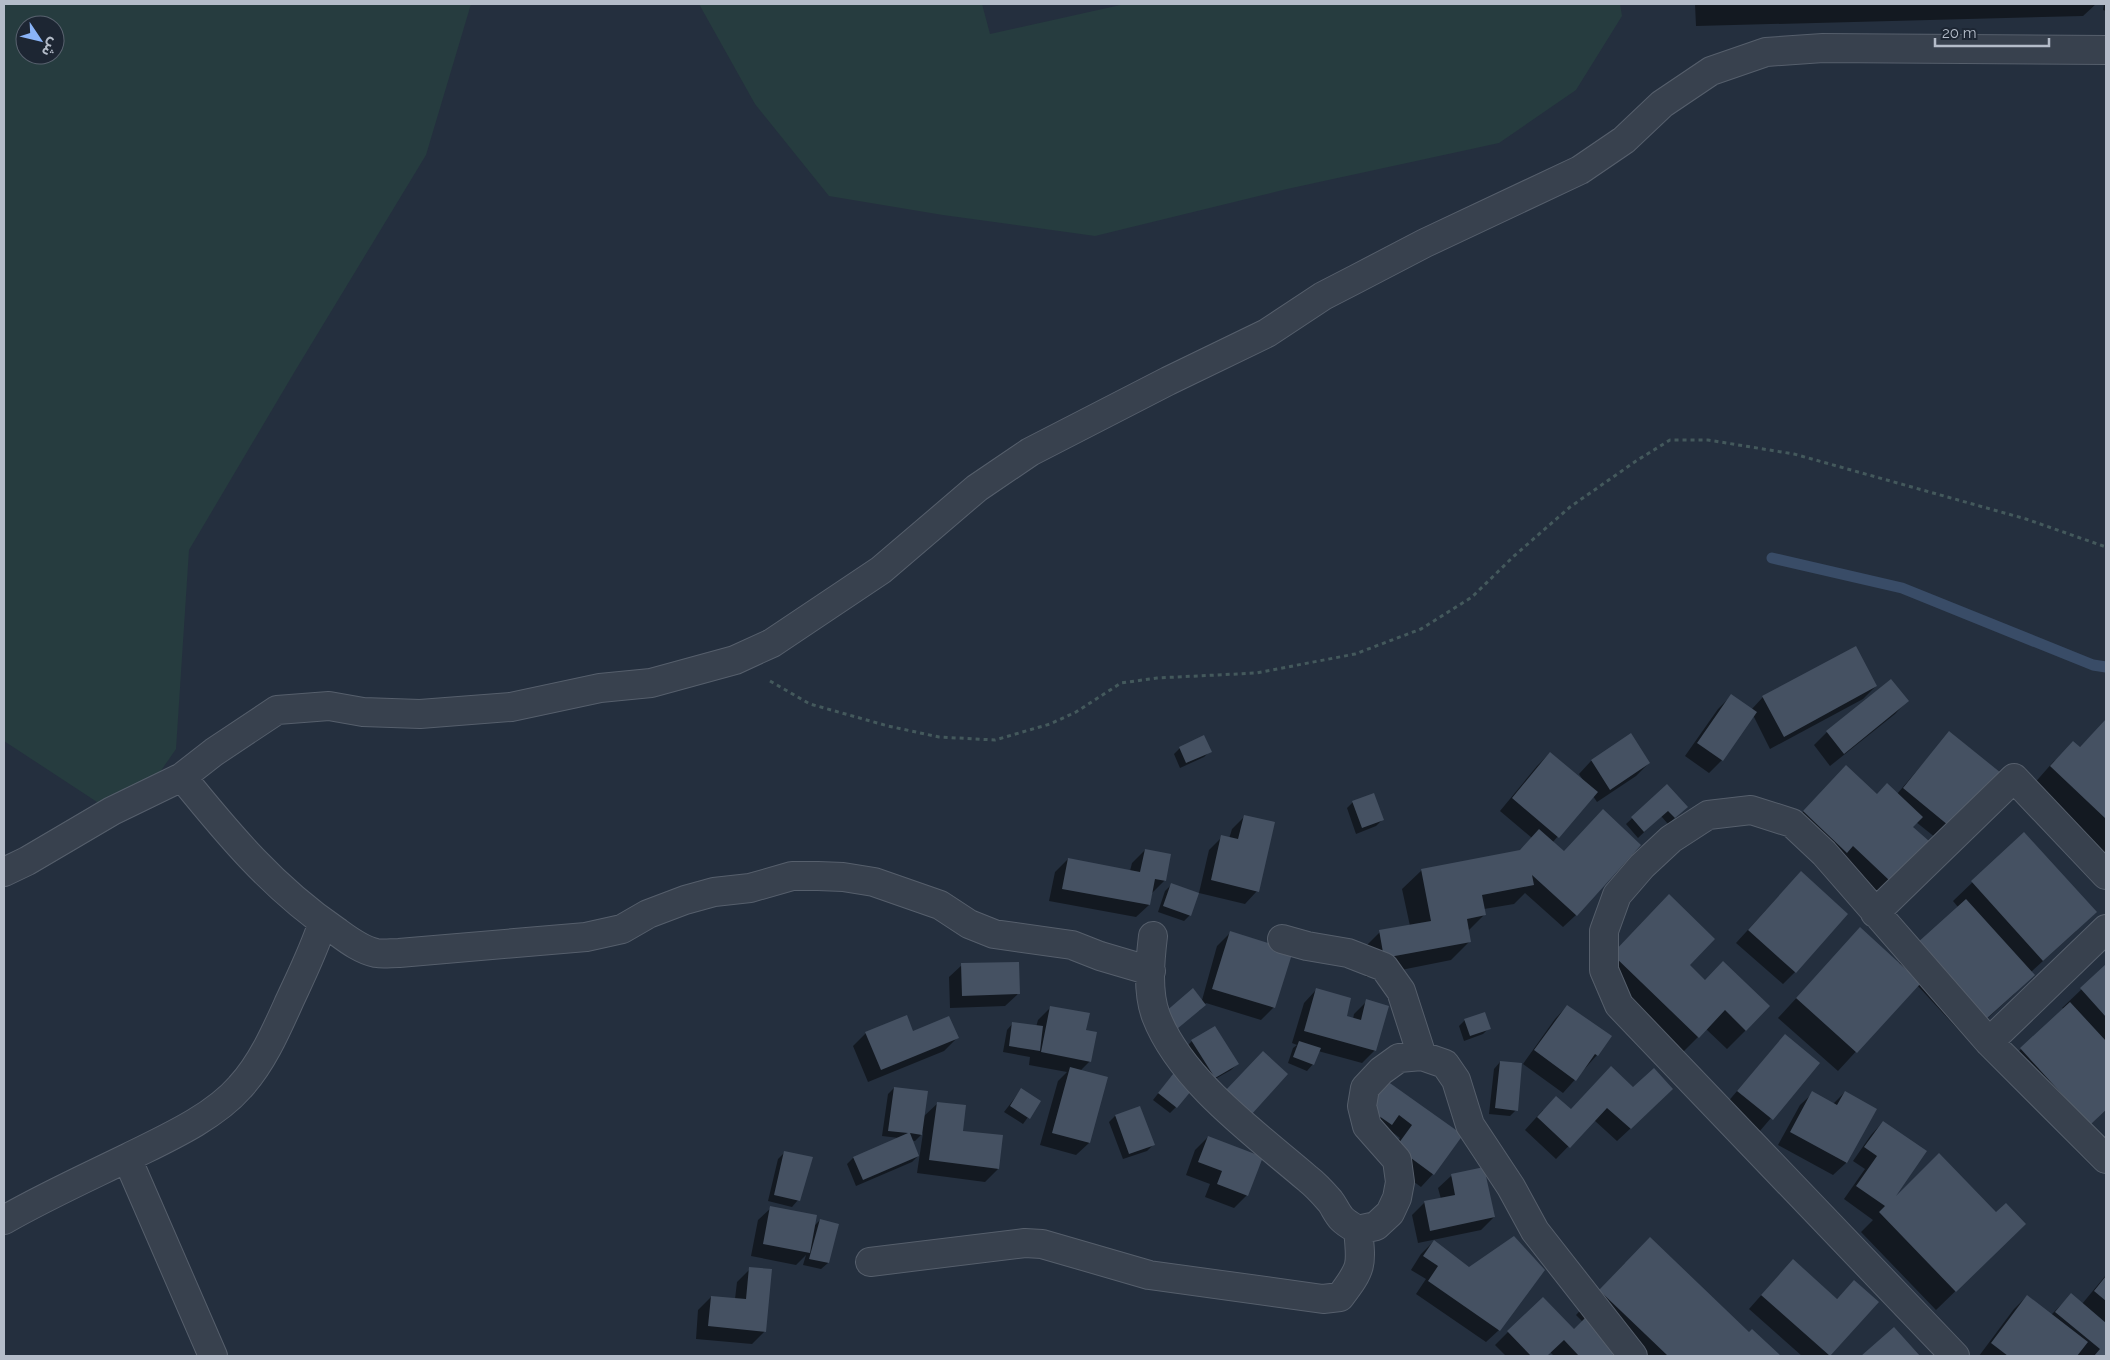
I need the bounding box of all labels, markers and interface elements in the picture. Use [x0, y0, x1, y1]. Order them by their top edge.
north arrow [15, 15, 65, 65]
scale bar [1935, 15, 2049, 47]
text: 20 m [1942, 24, 1977, 42]
text: ش [39, 35, 63, 60]

